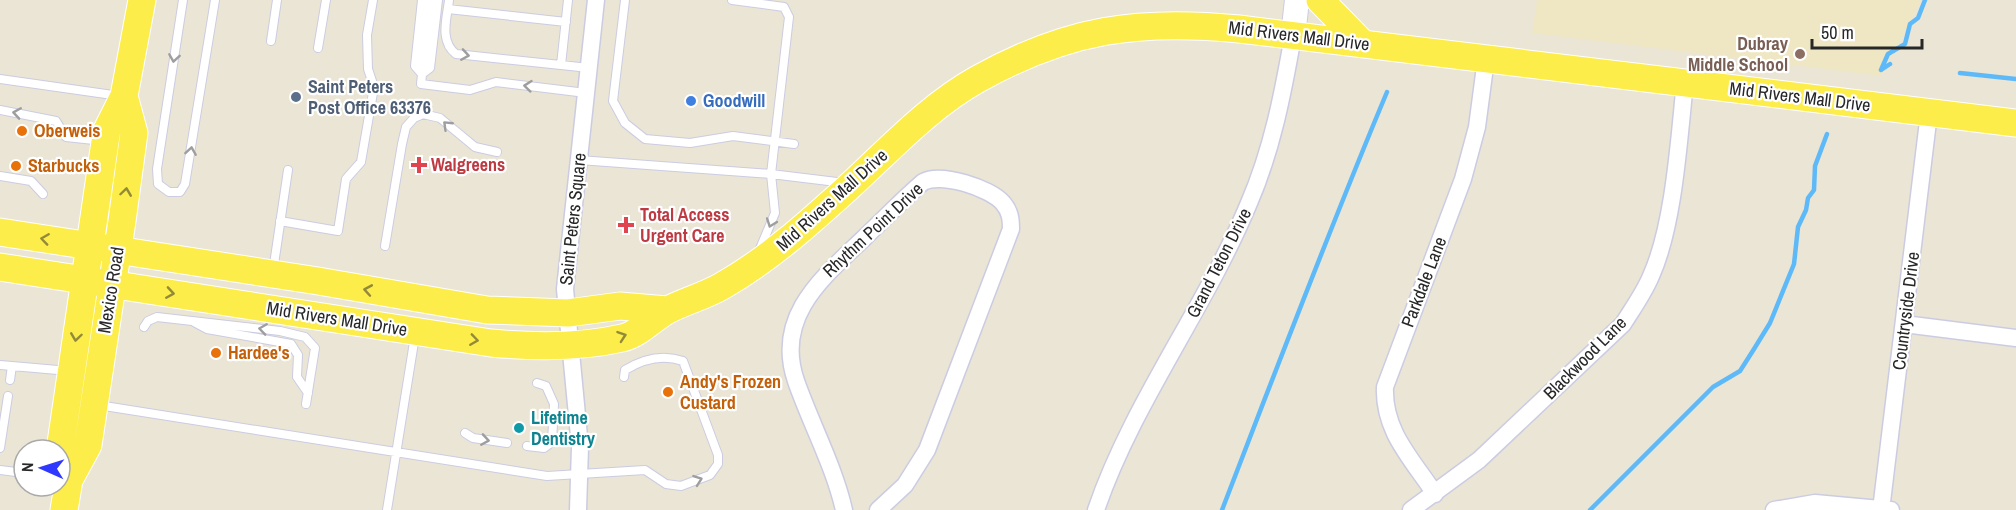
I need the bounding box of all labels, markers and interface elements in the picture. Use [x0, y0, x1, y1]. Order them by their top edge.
scale bar [1812, 12, 1922, 50]
street label: Mid Rivers Mall Drive [1227, 14, 1371, 57]
text: 50 m [1821, 20, 1854, 45]
place label: Dubray Middle School [1688, 31, 1789, 77]
marker: Dubray Middle School [1793, 47, 1807, 61]
one-way arrow [460, 48, 470, 61]
one-way arrow [169, 53, 181, 62]
place label: Saint Peters Post Office 63376 [308, 74, 431, 120]
street label: Mid Rivers Mall Drive [1728, 75, 1872, 118]
one-way arrow [523, 80, 533, 93]
place label: Goodwill [703, 88, 765, 113]
marker: Saint Peters Post Office 63376 [289, 90, 303, 104]
marker: Goodwill [684, 94, 698, 108]
one-way arrow [12, 107, 22, 120]
place label: Oberweis [34, 118, 100, 143]
one-way arrow [443, 121, 453, 132]
marker: Oberweis [15, 124, 29, 138]
street label: Mid Rivers Mall Drive [771, 143, 893, 256]
one-way arrow [184, 146, 196, 156]
place label: Walgreens [431, 152, 505, 177]
street label: Saint Peters Square [553, 152, 592, 286]
place label: Starbucks [28, 153, 99, 178]
marker: Walgreens [412, 158, 426, 172]
marker: Starbucks [9, 159, 23, 173]
street label: Rhythm Point Drive [817, 177, 928, 283]
one-way arrow [119, 187, 131, 196]
place label: Total Access Urgent Care [640, 202, 729, 248]
street label: Grand Teton Drive [1180, 203, 1257, 322]
marker: Total Access Urgent Care [617, 216, 635, 234]
one-way arrow [766, 217, 779, 228]
one-way arrow [40, 233, 50, 245]
street label: Parkdale Lane [1395, 233, 1452, 331]
street label: Mexico Road [91, 245, 130, 335]
street label: Countryside Drive [1886, 250, 1925, 371]
one-way arrow [364, 284, 374, 297]
one-way arrow [165, 286, 175, 299]
street label: Mid Rivers Mall Drive [265, 295, 409, 342]
street label: Blackwood Lane [1538, 311, 1632, 405]
one-way arrow [258, 323, 268, 335]
one-way arrow [617, 331, 627, 343]
one-way arrow [71, 332, 83, 341]
one-way arrow [469, 334, 478, 346]
place label: Hardee's [228, 340, 290, 365]
marker: Hardee's [209, 346, 223, 360]
place label: Andy's Frozen Custard [680, 369, 781, 415]
marker: Andy's Frozen Custard [661, 385, 675, 399]
place label: Lifetime Dentistry [531, 405, 596, 451]
marker: Lifetime Dentistry [512, 421, 526, 435]
one-way arrow [480, 433, 490, 446]
north arrow [12, 438, 72, 498]
text: N [16, 462, 38, 473]
one-way arrow [692, 474, 703, 487]

